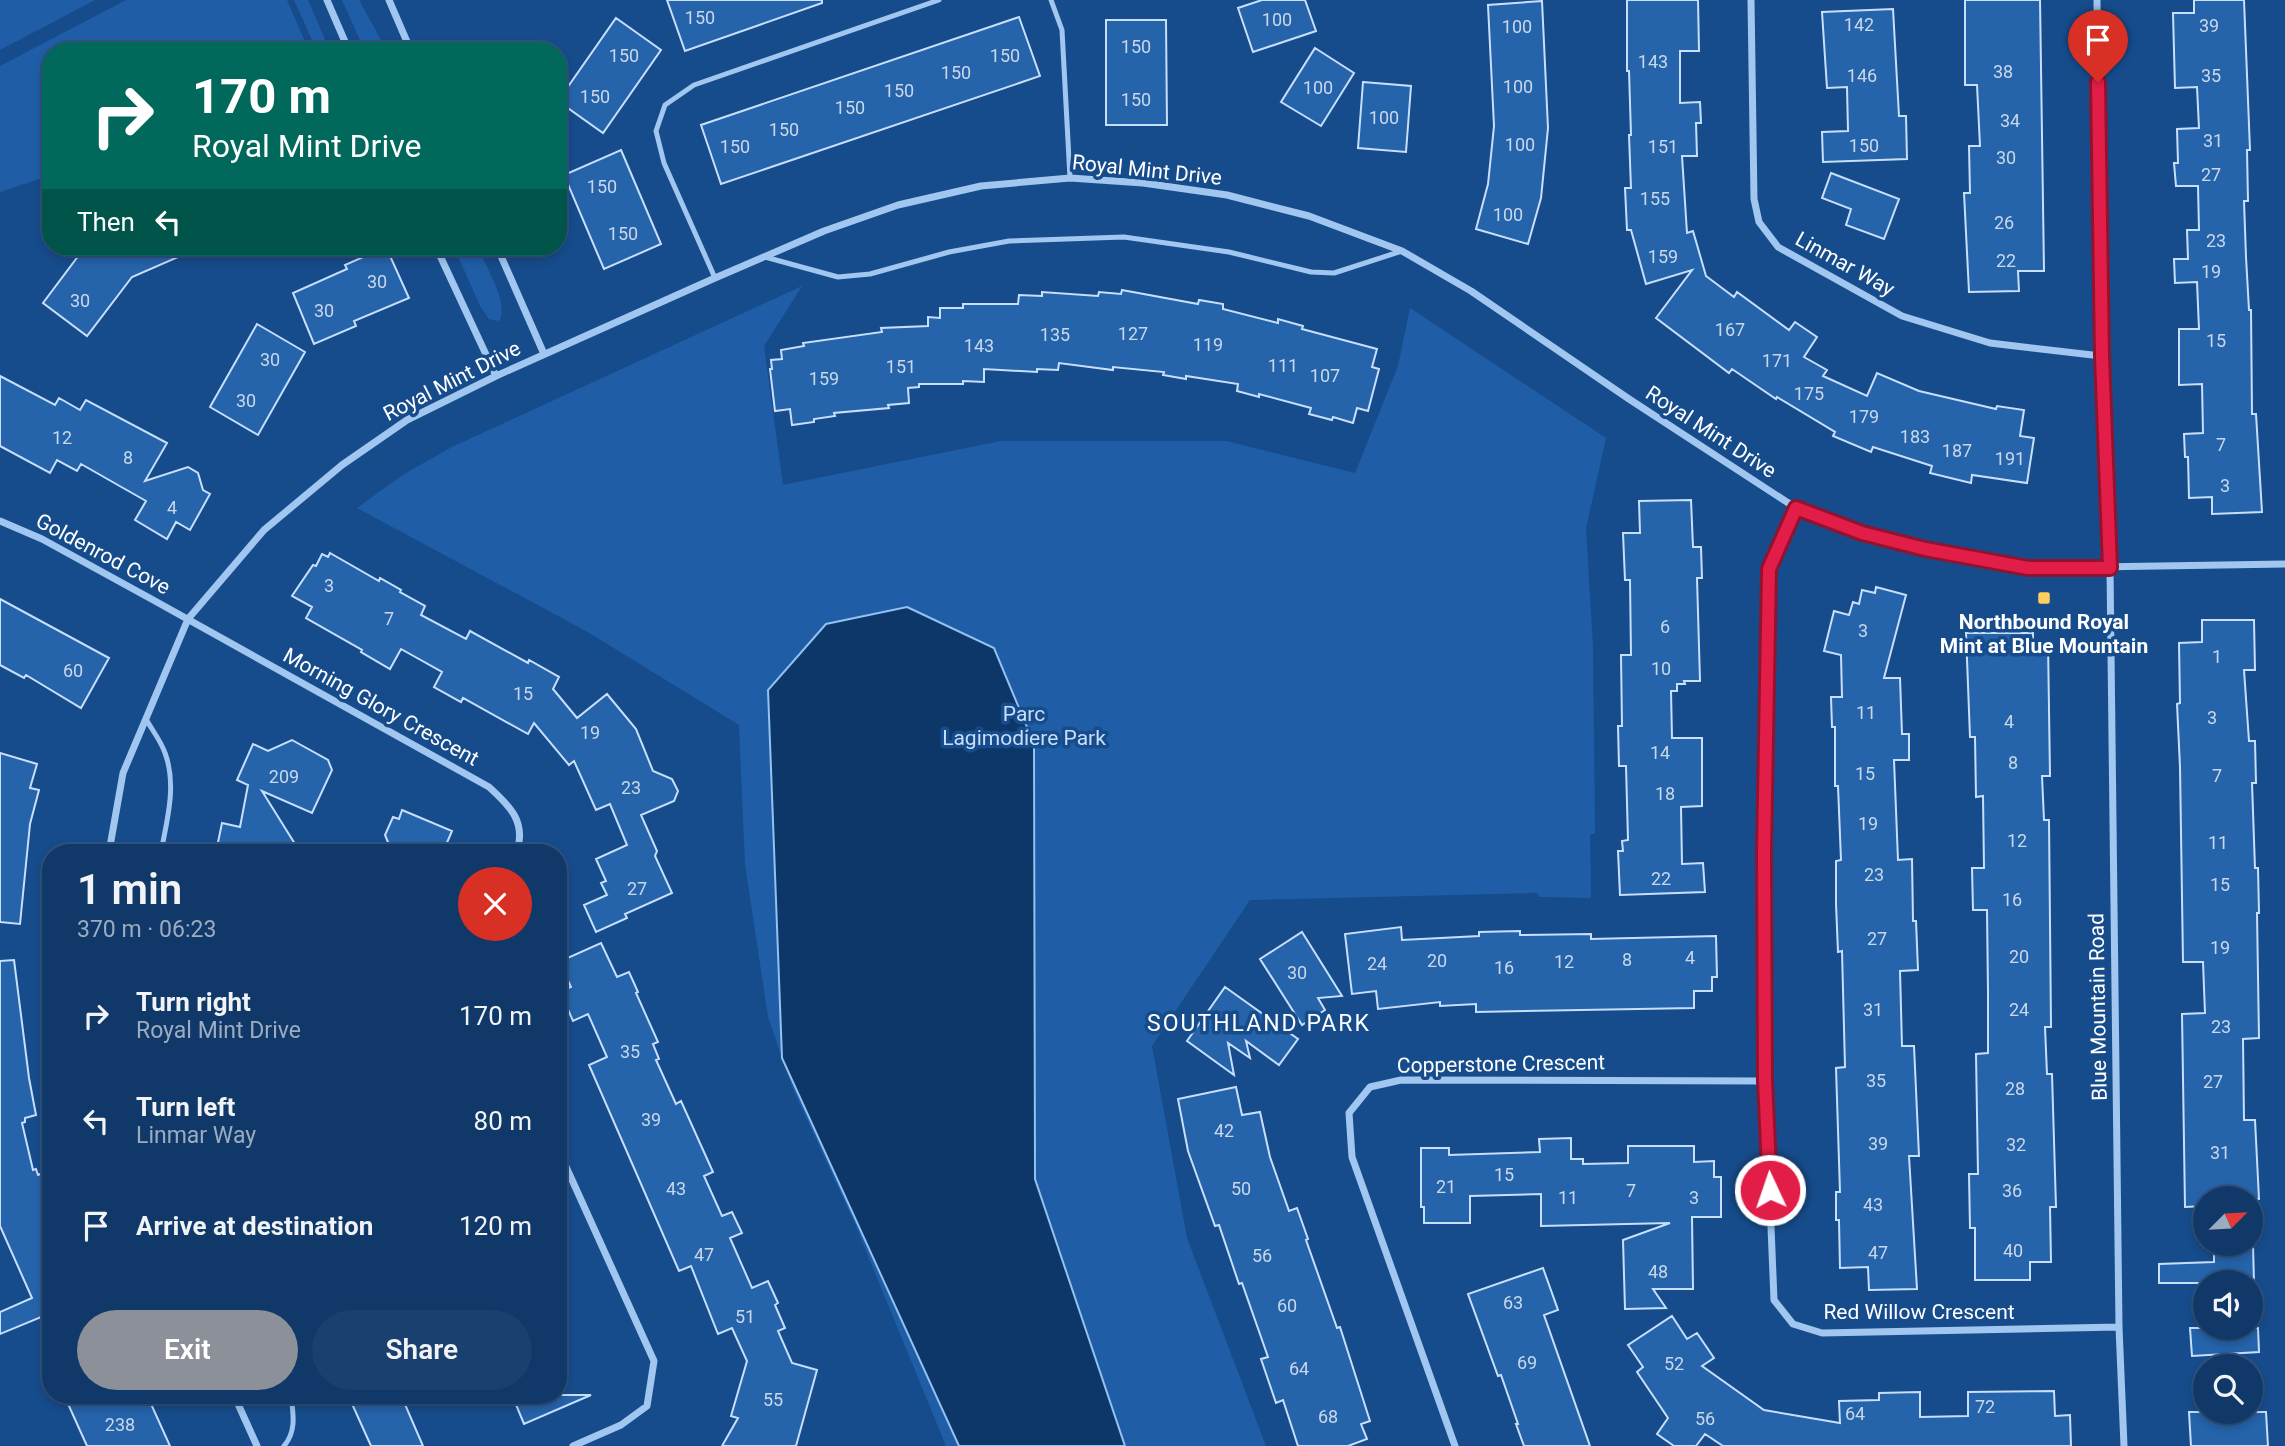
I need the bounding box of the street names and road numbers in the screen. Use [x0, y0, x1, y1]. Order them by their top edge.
street label: Royal Mint Drive [1071, 150, 1223, 190]
street label: Linmar Way [1791, 227, 1899, 301]
street label: Royal Mint Drive [379, 336, 525, 426]
street label: Royal Mint Drive [1641, 381, 1781, 483]
street label: Goldenrod Cove [32, 509, 174, 599]
street label: Morning Glory Crescent [279, 643, 483, 771]
street label: Blue Mountain Road [2084, 913, 2112, 1101]
street label: Copperstone Crescent [1397, 1050, 1605, 1078]
street label: Red Willow Crescent [1823, 1300, 2015, 1324]

